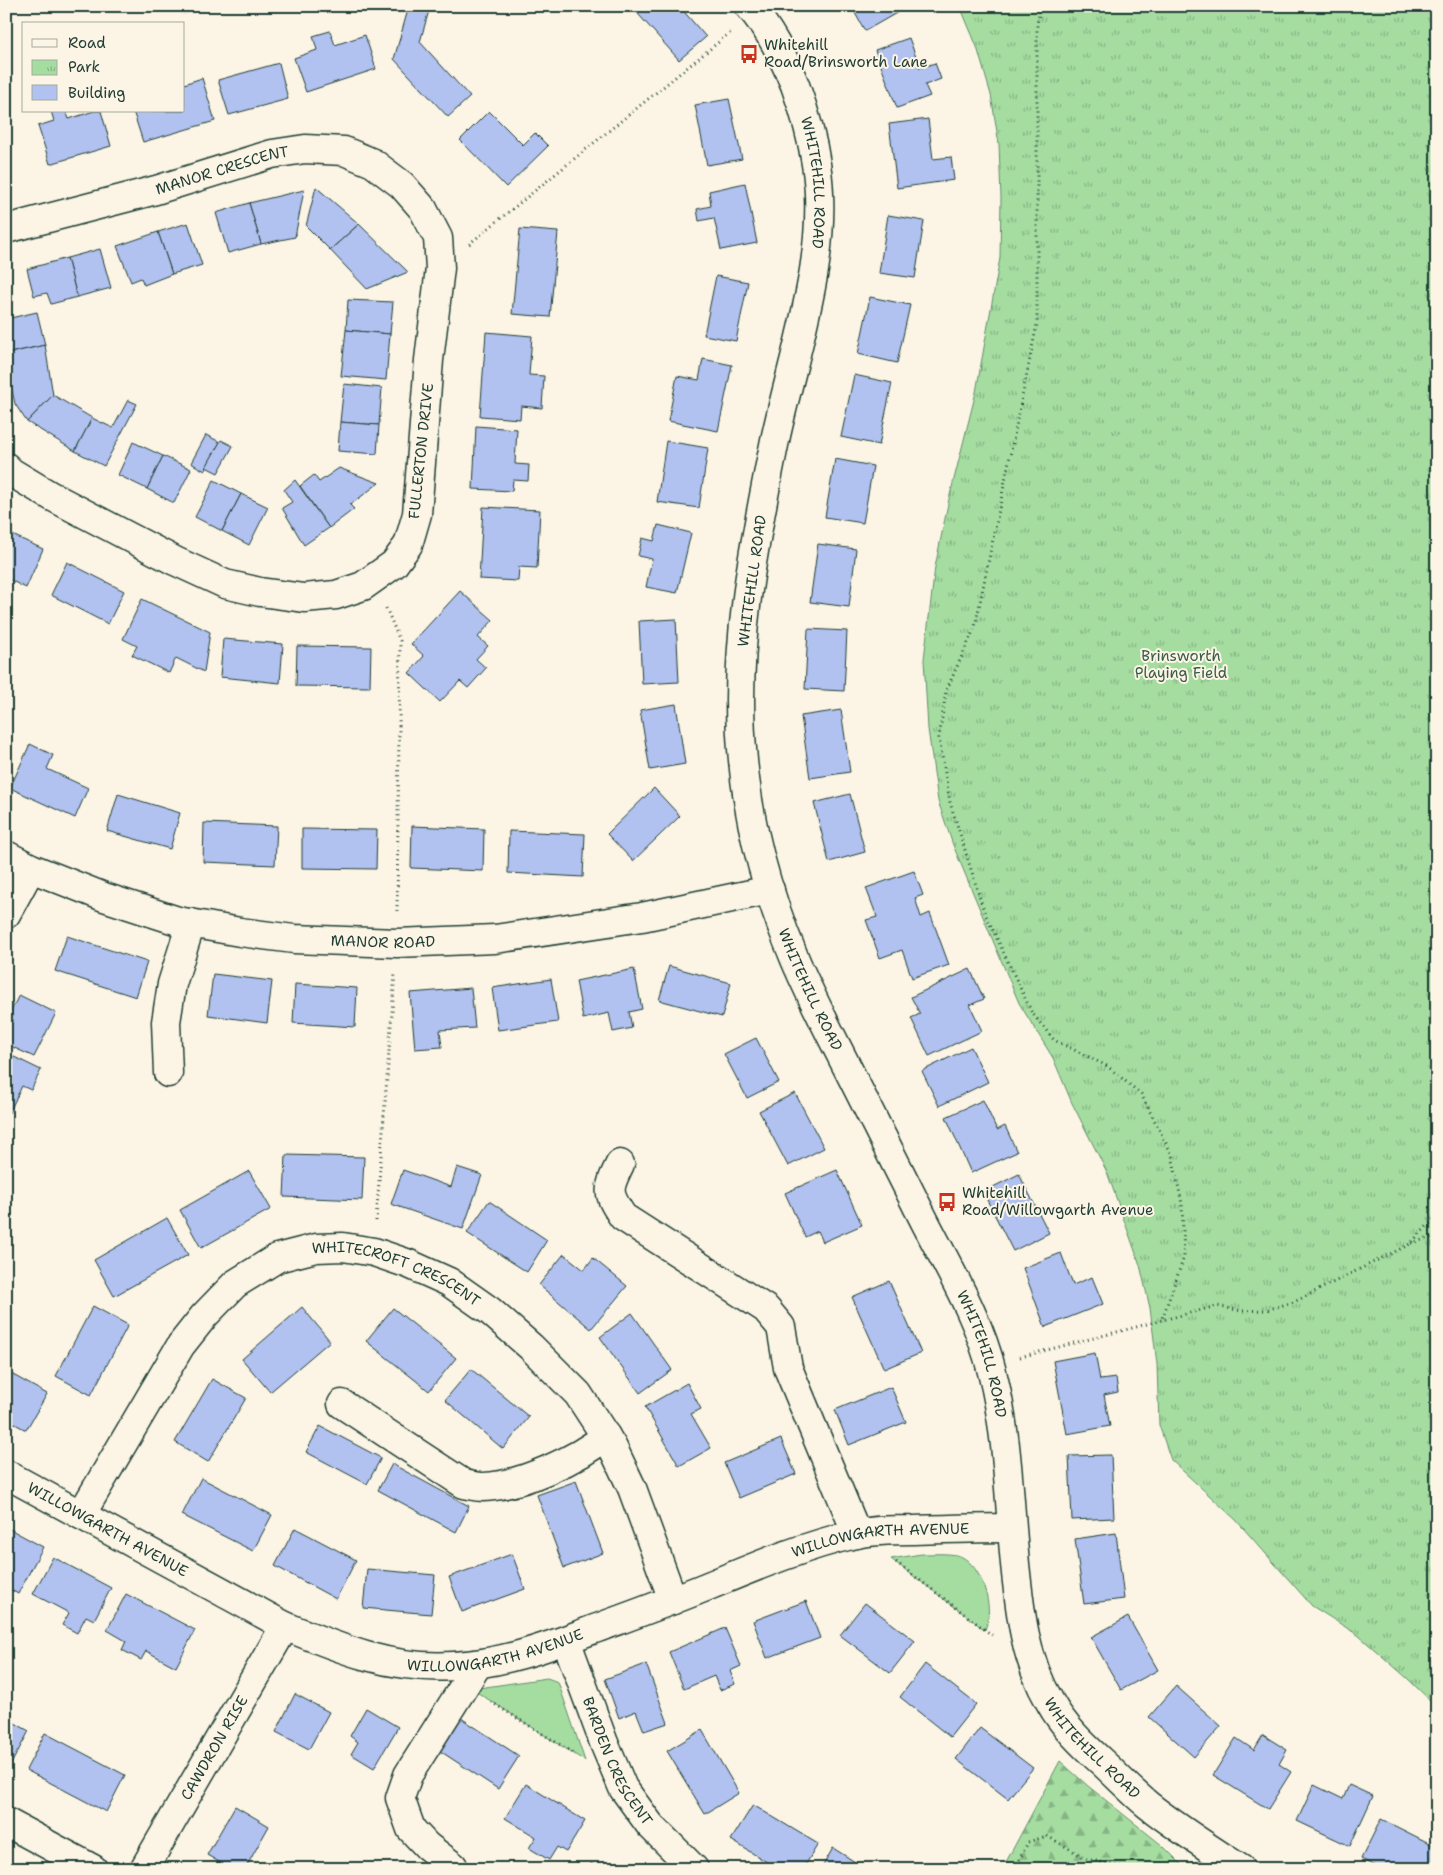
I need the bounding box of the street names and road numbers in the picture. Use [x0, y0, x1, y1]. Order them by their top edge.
street label: WHITEHILL ROAD [796, 114, 829, 250]
street label: MANOR CRESCENT [153, 142, 290, 200]
street label: FULLERTON DRIVE [404, 382, 438, 520]
street label: WHITEHILL ROAD [733, 514, 771, 648]
street label: WHITEHILL ROAD [774, 925, 847, 1054]
street label: MANOR ROAD [330, 930, 436, 953]
street label: WHITECROFT CRESCENT [312, 1237, 484, 1311]
street label: WHITEHILL ROAD [952, 1287, 1011, 1419]
street label: WILLOWGARTH AVENUE [24, 1478, 192, 1581]
street label: WILLOWGARTH AVENUE [789, 1518, 970, 1562]
street label: WILLOWGARTH AVENUE [406, 1624, 586, 1677]
street label: CAWDRON RISE [176, 1692, 252, 1804]
street label: BARDEN CRESCENT [578, 1694, 657, 1829]
street label: WHITEHILL ROAD [1039, 1694, 1145, 1804]

